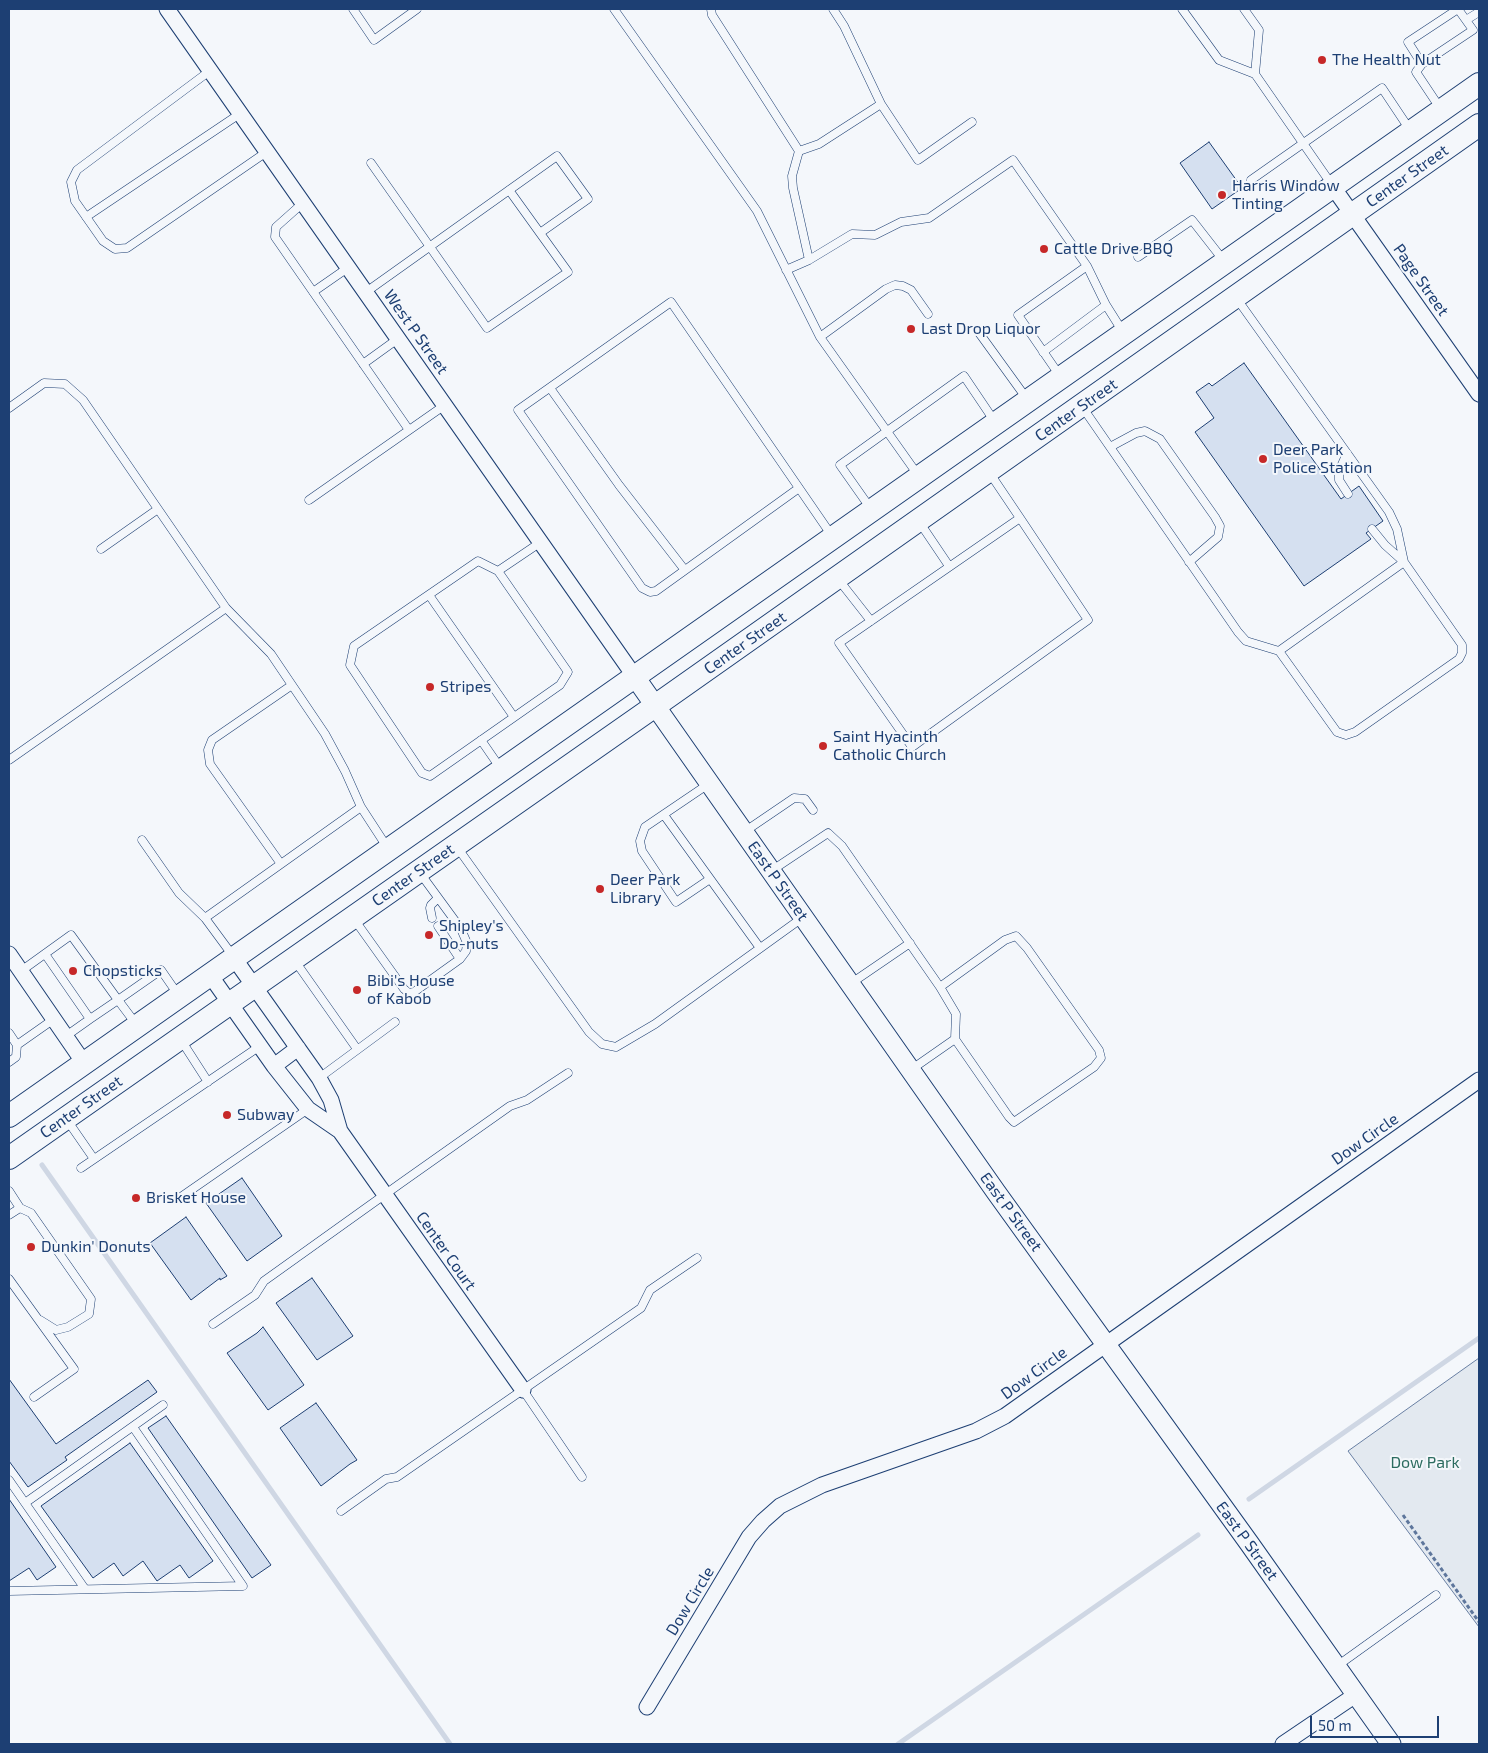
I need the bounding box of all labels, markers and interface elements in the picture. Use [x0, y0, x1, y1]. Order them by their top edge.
place label: The Health Nut [1332, 50, 1441, 70]
marker: The Health Nut [1316, 54, 1328, 66]
street label: Center Street [1362, 141, 1452, 211]
place label: Harris Window Tinting [1232, 176, 1340, 214]
marker: Harris Window Tinting [1216, 189, 1228, 201]
place label: Cattle Drive BBQ [1054, 239, 1173, 259]
street label: Page Street [1389, 240, 1453, 320]
marker: Cattle Drive BBQ [1038, 243, 1050, 255]
street label: West P Street [380, 286, 452, 378]
place label: Last Drop Liquor [921, 319, 1041, 339]
marker: Last Drop Liquor [905, 323, 917, 335]
street label: Center Street [1031, 375, 1121, 445]
place label: Deer Park Police Station [1273, 440, 1372, 478]
marker: Deer Park Police Station [1257, 453, 1269, 465]
street label: Center Street [700, 608, 790, 678]
place label: Stripes [440, 677, 491, 697]
marker: Stripes [424, 681, 436, 693]
place label: Saint Hyacinth Catholic Church [833, 727, 946, 765]
marker: Saint Hyacinth Catholic Church [817, 740, 829, 752]
street label: East P Street [743, 837, 813, 925]
street label: Center Street [368, 840, 458, 910]
place label: Deer Park Library [610, 870, 681, 908]
marker: Deer Park Library [594, 883, 606, 895]
place label: Shipley's Do-nuts [439, 916, 504, 954]
marker: Shipley's Do-nuts [423, 929, 435, 941]
place label: Chopsticks [83, 961, 162, 981]
marker: Chopsticks [67, 965, 79, 977]
place label: Bibi's House of Kabob [367, 971, 455, 1009]
marker: Bibi's House of Kabob [351, 984, 363, 996]
street label: Center Street [36, 1072, 126, 1142]
place label: Subway [237, 1105, 295, 1125]
marker: Subway [221, 1109, 233, 1121]
street label: Dow Circle [1328, 1109, 1402, 1169]
street label: East P Street [976, 1169, 1046, 1255]
place label: Brisket House [146, 1188, 246, 1208]
marker: Brisket House [130, 1192, 142, 1204]
street label: Center Court [412, 1208, 480, 1294]
place label: Dunkin' Donuts [41, 1237, 151, 1257]
marker: Dunkin' Donuts [25, 1241, 37, 1253]
street label: Dow Circle [997, 1343, 1071, 1403]
park label: Dow Park [1390, 1453, 1460, 1473]
street label: East P Street [1212, 1498, 1282, 1584]
street label: Dow Circle [662, 1563, 718, 1639]
scale bar [1313, 1706, 1442, 1738]
text: 50 m [1318, 1716, 1352, 1734]

